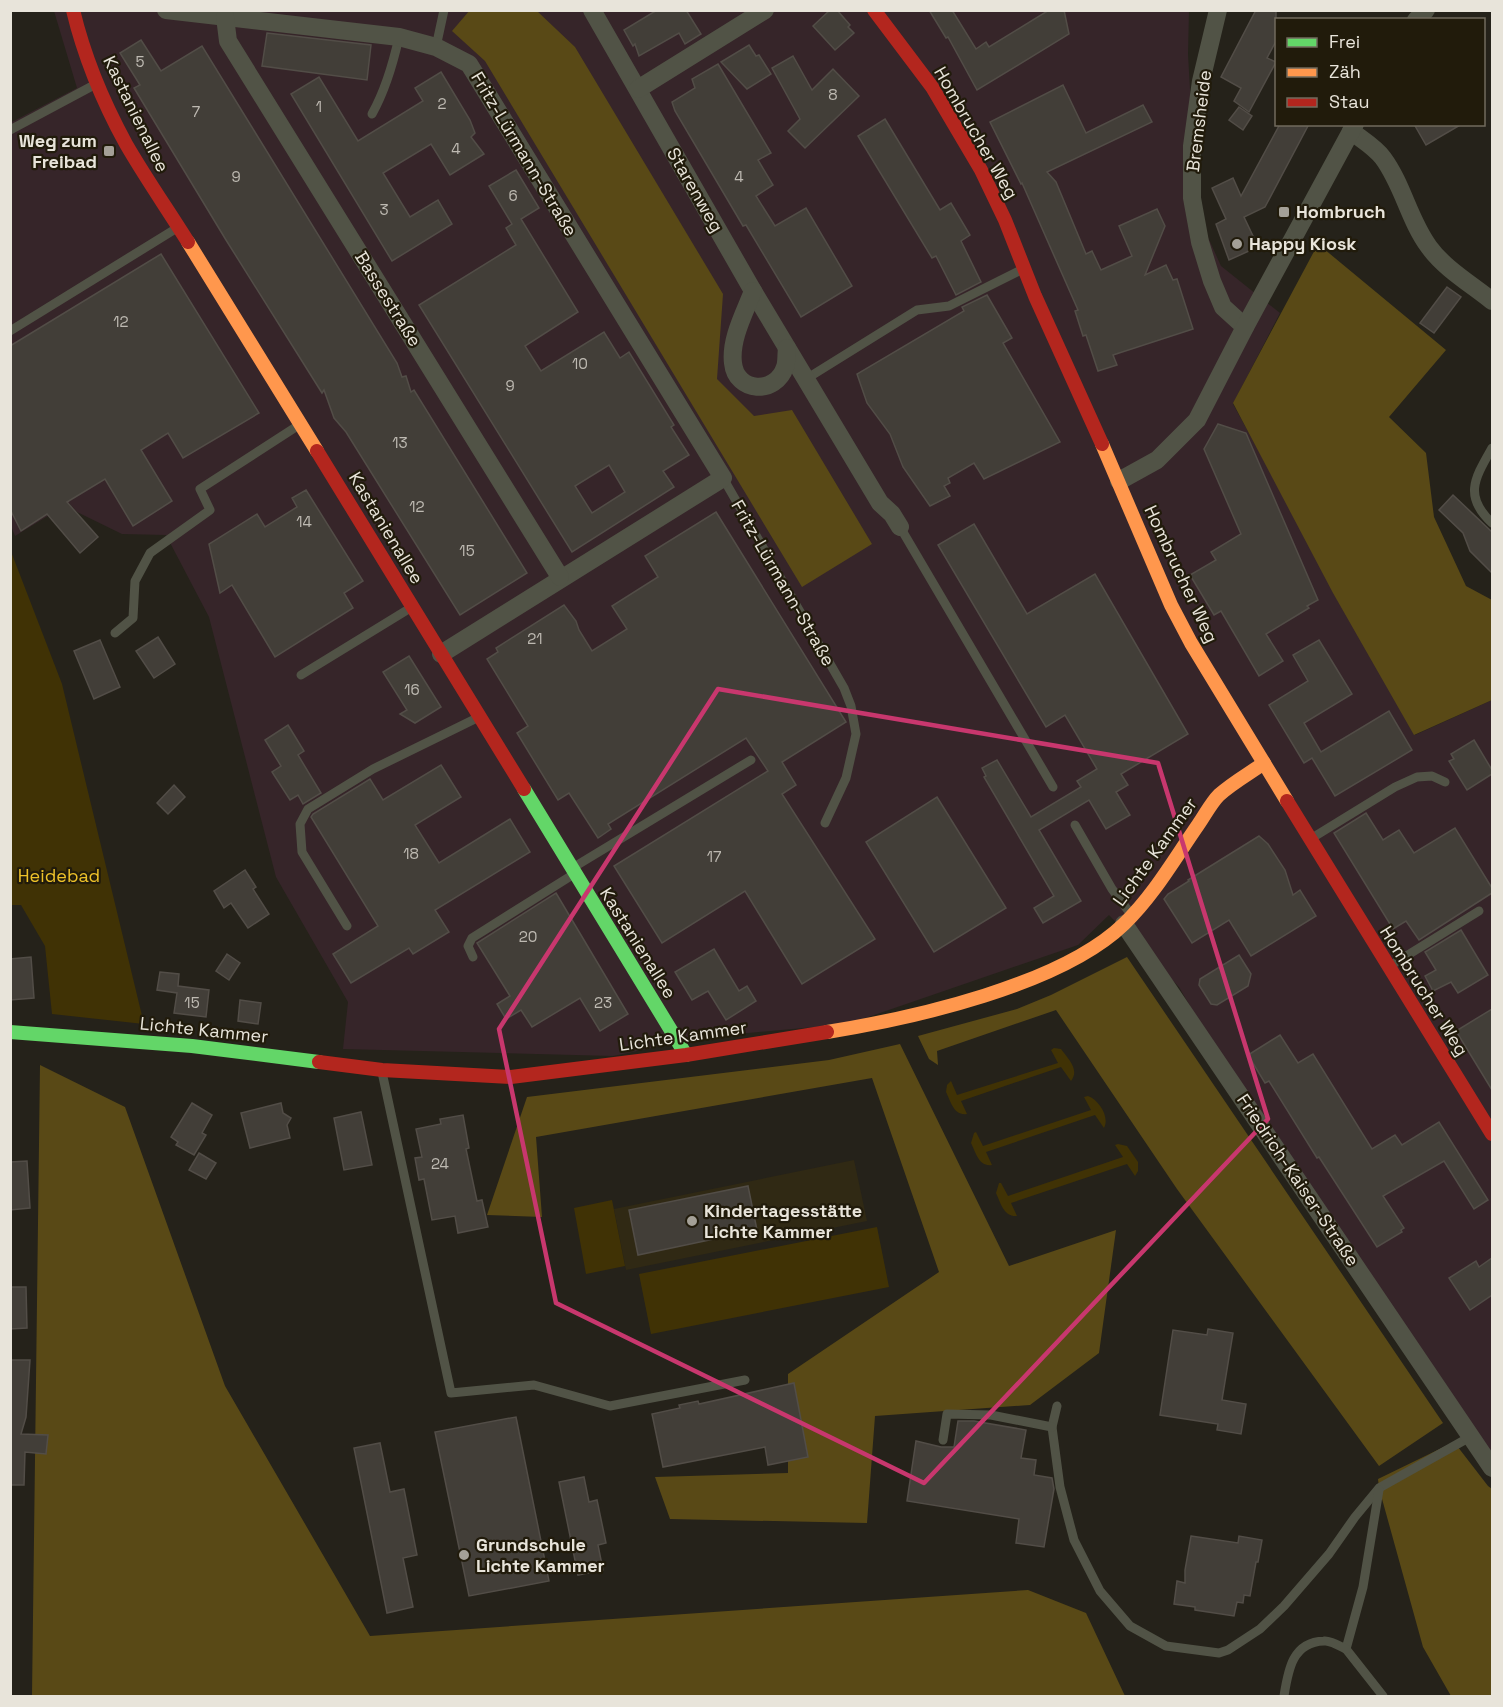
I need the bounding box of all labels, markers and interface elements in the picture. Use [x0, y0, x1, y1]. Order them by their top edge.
legend [1275, 18, 1485, 126]
text: Frei [1329, 30, 1360, 53]
street label: Kastanienallee [98, 52, 175, 176]
house number: 5 [136, 52, 145, 71]
text: Zäh [1329, 60, 1361, 83]
street label: Hombrucher Weg [929, 62, 1024, 203]
street label: Fritz-Lürmann-Straße [466, 67, 583, 240]
street label: Bremsheide [1181, 69, 1216, 173]
house number: 8 [828, 85, 838, 104]
text: Stau [1329, 90, 1369, 113]
house number: 2 [437, 94, 447, 113]
house number: 1 [316, 97, 322, 116]
house number: 7 [192, 102, 200, 121]
place label: Weg zum Freibad [19, 129, 97, 173]
house number: 4 [451, 139, 461, 158]
street label: Starenweg [662, 143, 729, 236]
marker: Weg zum Freibad [102, 144, 116, 158]
house number: 9 [231, 167, 241, 186]
house number: 4 [734, 167, 744, 186]
house number: 6 [508, 186, 518, 205]
house number: 3 [379, 200, 389, 219]
place label: Hombruch [1296, 200, 1386, 223]
marker: Hombruch [1277, 205, 1291, 219]
place label: Happy Kiosk [1249, 232, 1357, 255]
marker: Happy Kiosk [1230, 237, 1244, 251]
street label: Bassestraße [350, 247, 427, 351]
house number: 12 [113, 312, 129, 331]
house number: 10 [572, 354, 588, 373]
house number: 9 [505, 376, 515, 395]
house number: 13 [392, 433, 408, 452]
street label: Kastanienallee [344, 468, 429, 588]
street label: Fritz-Lürmann-Straße [726, 496, 840, 670]
house number: 12 [409, 497, 425, 516]
street label: Hombrucher Weg [1139, 501, 1223, 646]
house number: 14 [296, 512, 312, 531]
house number: 15 [459, 541, 475, 560]
house number: 21 [527, 629, 543, 648]
house number: 16 [404, 680, 420, 699]
street label: Lichte Kammer [1107, 793, 1202, 911]
house number: 18 [403, 844, 419, 863]
house number: 17 [707, 847, 721, 866]
park label: Heidebad [18, 864, 100, 887]
street label: Kastanienallee [595, 883, 682, 1003]
street label: Hombrucher Weg [1375, 921, 1474, 1060]
house number: 20 [519, 927, 537, 946]
house number: 15 [184, 993, 200, 1012]
house number: 23 [594, 993, 612, 1012]
street label: Lichte Kammer [139, 1011, 269, 1048]
street label: Lichte Kammer [618, 1015, 748, 1056]
street label: Friedrich-Kaiser-Straße [1232, 1089, 1365, 1270]
house number: 24 [431, 1154, 449, 1173]
place label: Kindertagesstätte Lichte Kammer [704, 1199, 862, 1243]
marker: Kindertagesstätte Lichte Kammer [685, 1214, 699, 1228]
place label: Grundschule Lichte Kammer [476, 1533, 605, 1577]
marker: Grundschule Lichte Kammer [457, 1548, 471, 1562]

